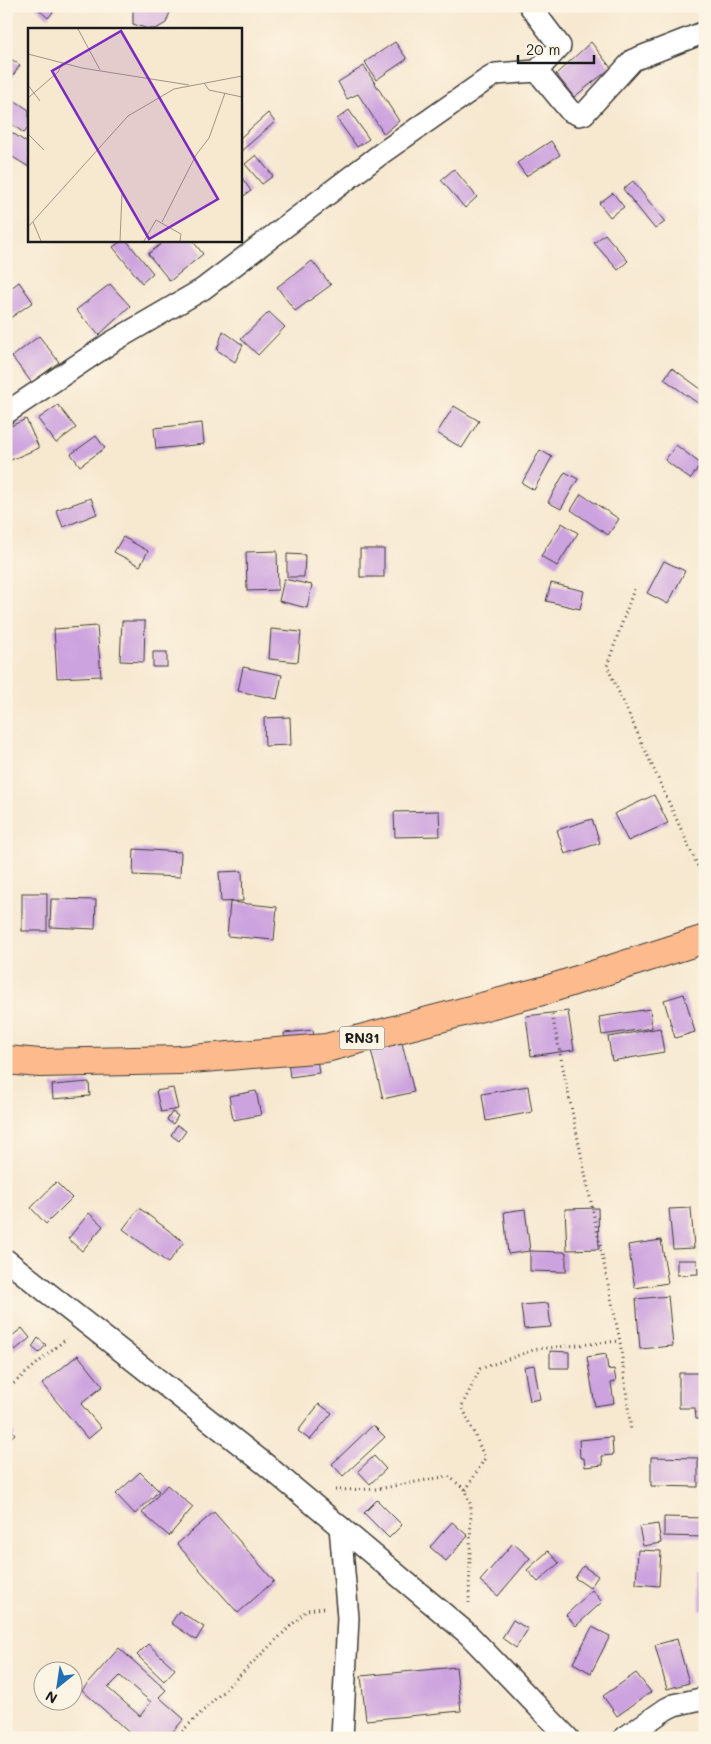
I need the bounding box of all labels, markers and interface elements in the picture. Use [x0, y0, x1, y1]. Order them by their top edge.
inset map [28, 28, 241, 241]
scale bar [518, 32, 595, 64]
text: 20 m [526, 39, 560, 59]
road number: RN31 [340, 1026, 384, 1050]
north arrow [32, 1662, 82, 1712]
text: N [42, 1687, 61, 1709]

